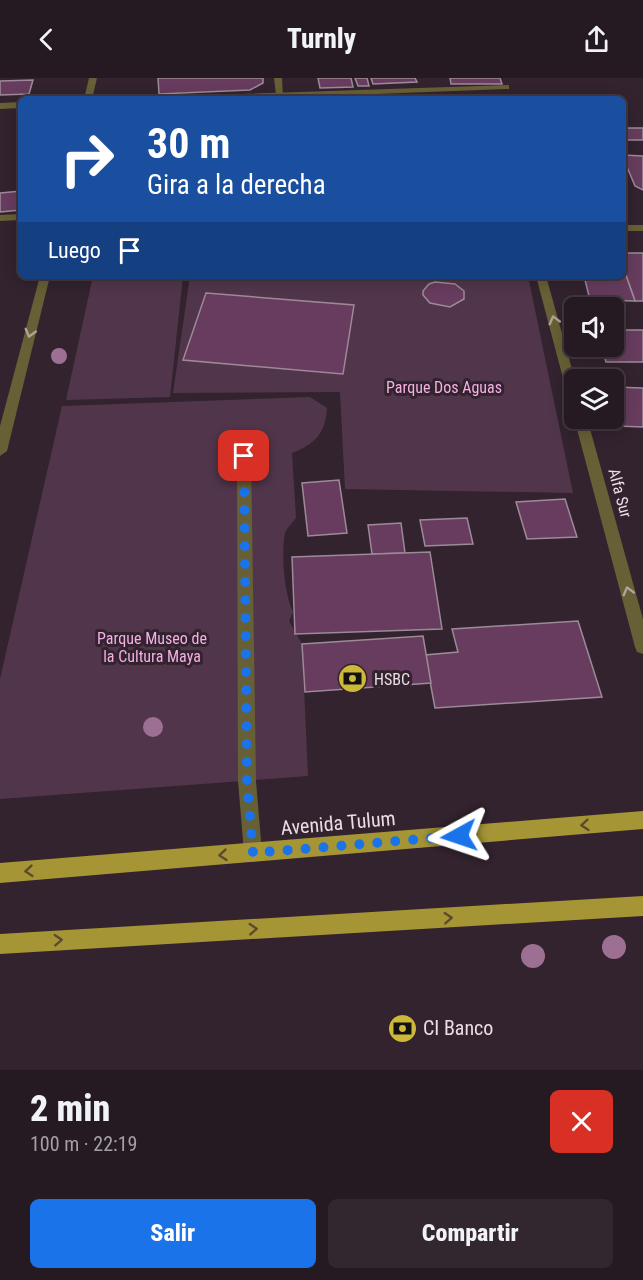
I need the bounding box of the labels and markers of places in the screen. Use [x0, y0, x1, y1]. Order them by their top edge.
pin [218, 430, 269, 481]
bank icon: HSBC [337, 663, 369, 695]
place label: HSBC [374, 670, 410, 689]
bank icon: CI Banco [386, 1012, 418, 1044]
place label: CI Banco [423, 1016, 493, 1040]

